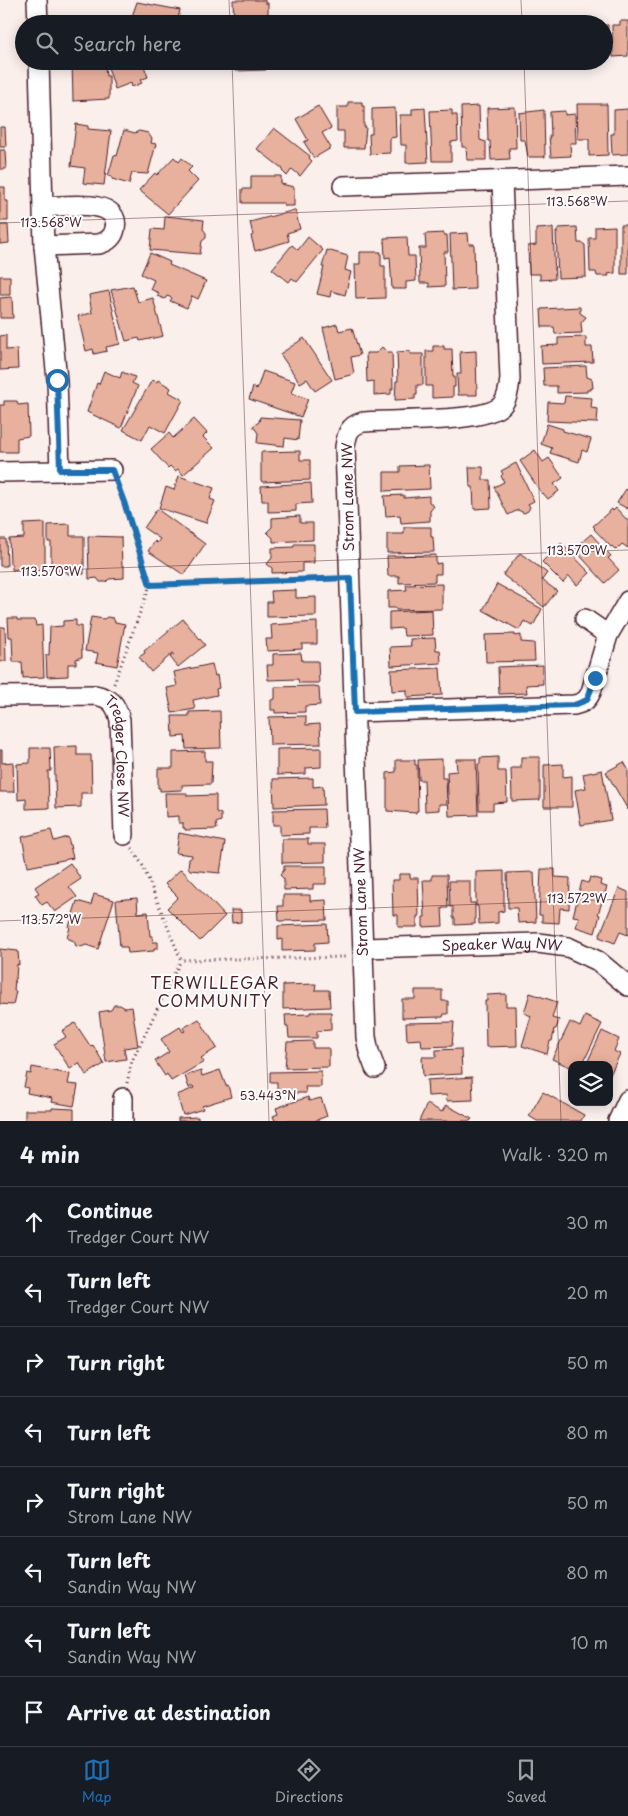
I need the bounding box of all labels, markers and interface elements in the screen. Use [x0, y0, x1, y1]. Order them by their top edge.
search box [15, 15, 613, 70]
icon: search [33, 29, 61, 57]
text: Search here [73, 29, 182, 57]
text: 113.568°W [546, 192, 608, 210]
text: 113.568°W [20, 213, 82, 231]
route start [46, 369, 69, 392]
street label: Strom Lane NW [336, 442, 359, 552]
text: 113.570°W [547, 541, 608, 559]
text: 113.570°W [21, 562, 82, 580]
route end [584, 667, 607, 690]
street label: Tredger Close NW [101, 690, 134, 818]
street label: Strom Lane NW [348, 847, 373, 957]
text: 113.572°W [547, 889, 608, 907]
text: 113.572°W [21, 910, 82, 928]
street label: Speaker Way NW [441, 932, 564, 956]
district label: TERWILLEGAR COMMUNITY [150, 970, 280, 1012]
map controls [568, 1061, 613, 1106]
button: layers [568, 1061, 613, 1106]
text: 53.443°N [240, 1086, 296, 1104]
text: 4 min [20, 1138, 80, 1170]
text: Walk · 320 m [502, 1142, 608, 1166]
text: Continue [67, 1196, 153, 1224]
icon: ahead [20, 1208, 48, 1236]
text: 30 m [566, 1210, 608, 1234]
text: Tredger Court NW [67, 1224, 209, 1248]
text: Turn left [67, 1266, 151, 1294]
icon: left [20, 1278, 48, 1306]
text: 20 m [567, 1280, 608, 1304]
text: Tredger Court NW [67, 1294, 209, 1318]
icon: right [20, 1348, 48, 1376]
text: Turn right [67, 1348, 165, 1376]
text: 50 m [567, 1350, 608, 1374]
icon: left [20, 1418, 48, 1446]
text: Turn left [67, 1418, 151, 1446]
text: 80 m [566, 1420, 608, 1444]
text: Turn right [67, 1476, 165, 1504]
icon: right [20, 1488, 48, 1516]
text: 50 m [567, 1490, 608, 1514]
text: Strom Lane NW [67, 1504, 192, 1528]
text: Turn left [67, 1546, 151, 1574]
icon: left [20, 1558, 48, 1586]
text: 80 m [566, 1560, 608, 1584]
text: Sandin Way NW [67, 1574, 196, 1598]
text: Turn left [67, 1616, 151, 1644]
icon: left [20, 1628, 48, 1656]
text: 10 m [571, 1630, 608, 1654]
text: Sandin Way NW [67, 1644, 196, 1668]
icon: arrive [20, 1698, 48, 1726]
text: Arrive at destination [67, 1698, 271, 1726]
tab: Map [82, 1756, 112, 1807]
tab: Directions [275, 1756, 343, 1807]
tab: Saved [507, 1756, 546, 1807]

